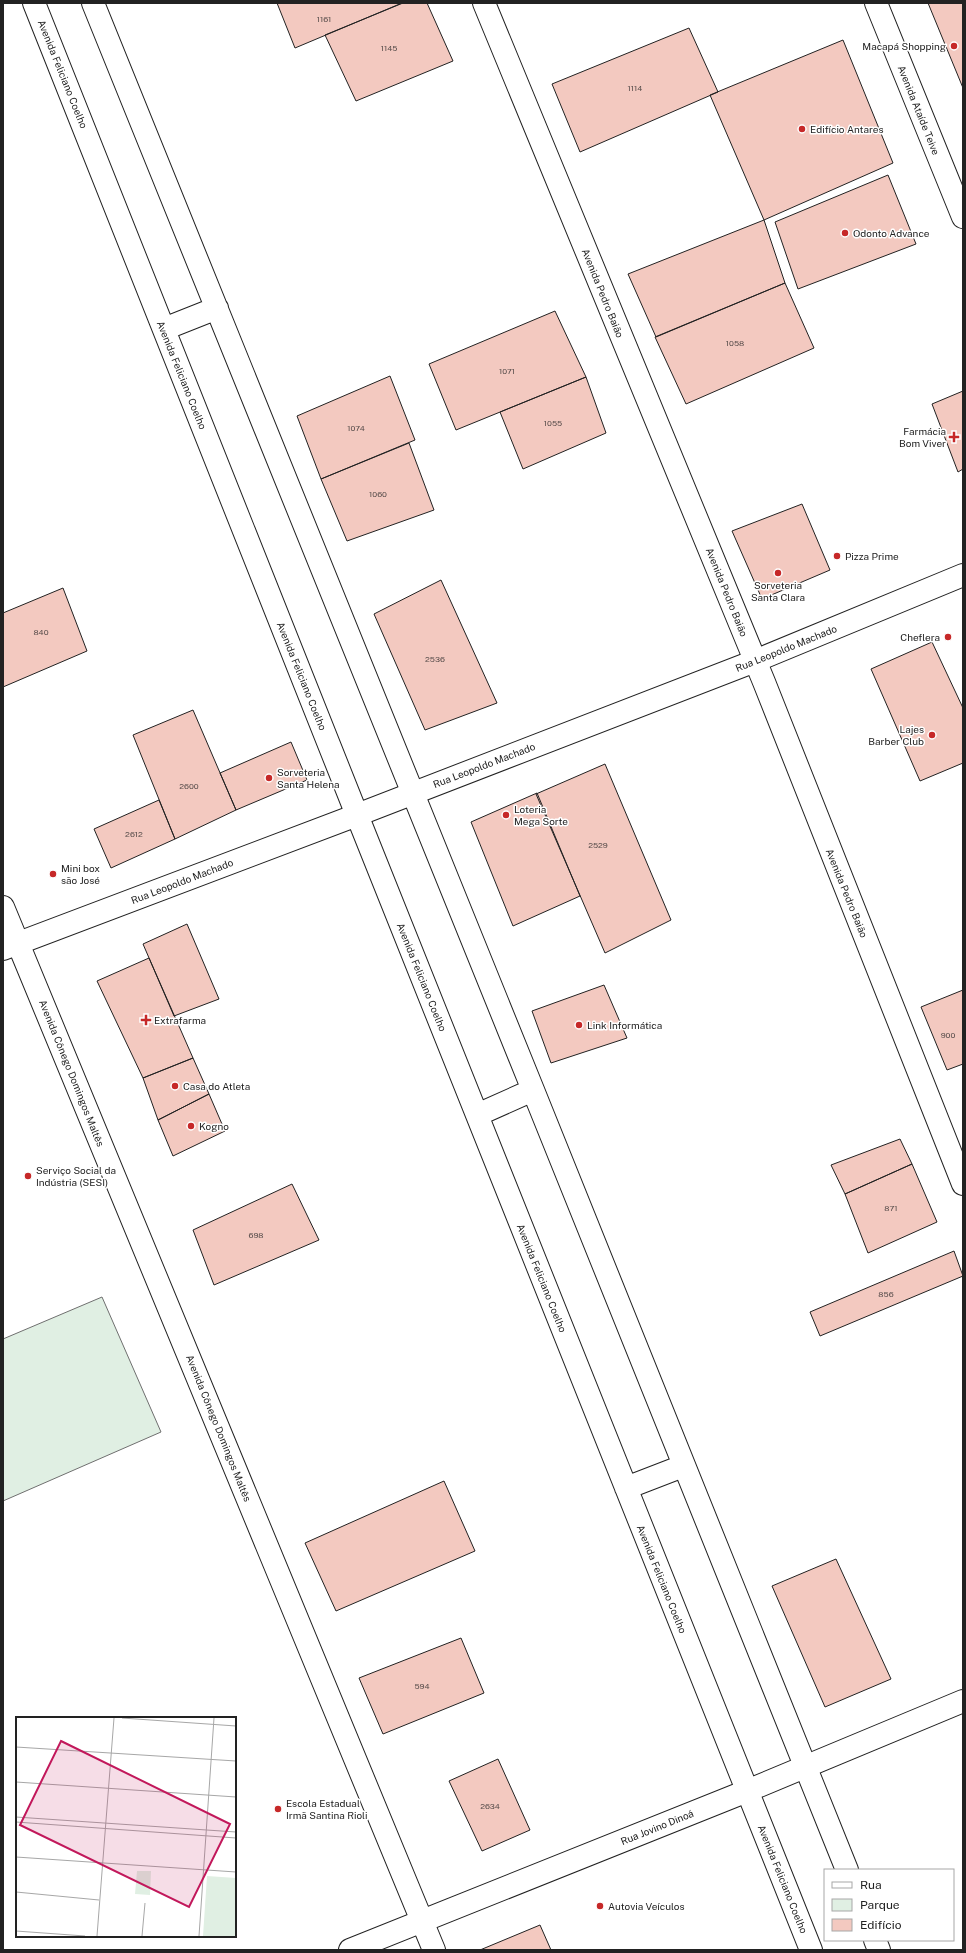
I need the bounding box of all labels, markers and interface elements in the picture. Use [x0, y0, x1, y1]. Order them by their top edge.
house number: 1161 [317, 14, 331, 24]
street label: Avenida Feliciano Coelho [36, 18, 90, 130]
place label: Macapá Shopping [862, 40, 946, 52]
marker: Macapá Shopping [949, 41, 959, 51]
house number: 1145 [381, 43, 397, 53]
street label: Avenida Ataíde Teive [896, 63, 943, 157]
house number: 1114 [628, 83, 642, 93]
place label: Edifício Antares [810, 123, 883, 135]
marker: Edifício Antares [797, 124, 807, 134]
place label: Odonto Advance [853, 227, 930, 239]
marker: Odonto Advance [840, 228, 850, 238]
street label: Avenida Pedro Baião [580, 247, 626, 340]
street label: Avenida Feliciano Coelho [155, 319, 209, 431]
house number: 1058 [726, 338, 744, 348]
house number: 1071 [499, 366, 515, 376]
house number: 1055 [544, 418, 562, 428]
house number: 1074 [347, 423, 365, 433]
place label: Farmácia Bom Viver [899, 425, 946, 449]
marker: Farmácia Bom Viver [949, 432, 959, 442]
house number: 1060 [369, 489, 387, 499]
street label: Avenida Pedro Baião [704, 546, 750, 639]
place label: Pizza Prime [845, 550, 899, 562]
marker: Pizza Prime [832, 551, 842, 561]
marker: Sorveteria Santa Clara [773, 568, 783, 578]
place label: Sorveteria Santa Clara [751, 579, 805, 603]
street label: Avenida Feliciano Coelho [275, 620, 329, 732]
street label: Rua Leopoldo Machado [734, 622, 839, 674]
house number: 840 [33, 627, 49, 637]
place label: Cheflera [900, 631, 940, 643]
marker: Cheflera [943, 632, 953, 642]
house number: 2536 [425, 654, 445, 664]
place label: Lajes Barber Club [868, 723, 924, 747]
marker: Lajes Barber Club [927, 730, 937, 740]
street label: Rua Leopoldo Machado [431, 740, 537, 790]
place label: Sorveteria Santa Helena [277, 766, 340, 790]
marker: Sorveteria Santa Helena [264, 773, 274, 783]
house number: 2600 [179, 781, 199, 791]
place label: Loteria Mega Sorte [514, 803, 568, 827]
marker: Loteria Mega Sorte [501, 810, 511, 820]
house number: 2612 [125, 829, 143, 839]
house number: 2529 [588, 840, 608, 850]
street label: Avenida Pedro Baião [824, 847, 870, 940]
street label: Rua Leopoldo Machado [129, 856, 235, 906]
place label: Mini box são José [61, 862, 100, 886]
marker: Mini box são José [48, 869, 58, 879]
street label: Avenida Feliciano Coelho [395, 921, 449, 1033]
street label: Avenida Cônego Domingos Maltês [37, 998, 107, 1148]
place label: Extrafarma [154, 1014, 206, 1026]
marker: Extrafarma [141, 1015, 151, 1025]
place label: Link Informática [587, 1019, 662, 1031]
marker: Link Informática [574, 1020, 584, 1030]
house number: 900 [941, 1030, 955, 1040]
place label: Casa do Atleta [183, 1080, 250, 1092]
marker: Casa do Atleta [170, 1081, 180, 1091]
place label: Kogno [199, 1120, 229, 1132]
marker: Kogno [186, 1121, 196, 1131]
place label: Serviço Social da Indústria (SESI) [36, 1164, 116, 1188]
marker: Serviço Social da Indústria (SESI) [23, 1171, 33, 1181]
house number: 871 [884, 1203, 898, 1213]
street label: Avenida Feliciano Coelho [515, 1222, 569, 1334]
house number: 698 [248, 1230, 264, 1240]
house number: 856 [878, 1289, 894, 1299]
street label: Avenida Cônego Domingos Maltês [184, 1353, 254, 1503]
street label: Avenida Feliciano Coelho [635, 1523, 689, 1635]
house number: 594 [414, 1681, 430, 1691]
inset map [16, 1717, 236, 1937]
place label: Escola Estadual Irmã Santina Rioli [286, 1797, 368, 1821]
house number: 2634 [480, 1801, 500, 1811]
marker: Escola Estadual Irmã Santina Rioli [273, 1804, 283, 1814]
street label: Rua Jovino Dinoá [619, 1807, 695, 1847]
street label: Avenida Feliciano Coelho [756, 1823, 810, 1935]
legend [824, 1869, 954, 1941]
text: Rua [860, 1878, 882, 1892]
text: Parque [860, 1898, 900, 1912]
place label: Autovia Veículos [608, 1900, 685, 1912]
marker: Autovia Veículos [595, 1901, 605, 1911]
text: Edifício [860, 1918, 902, 1932]

